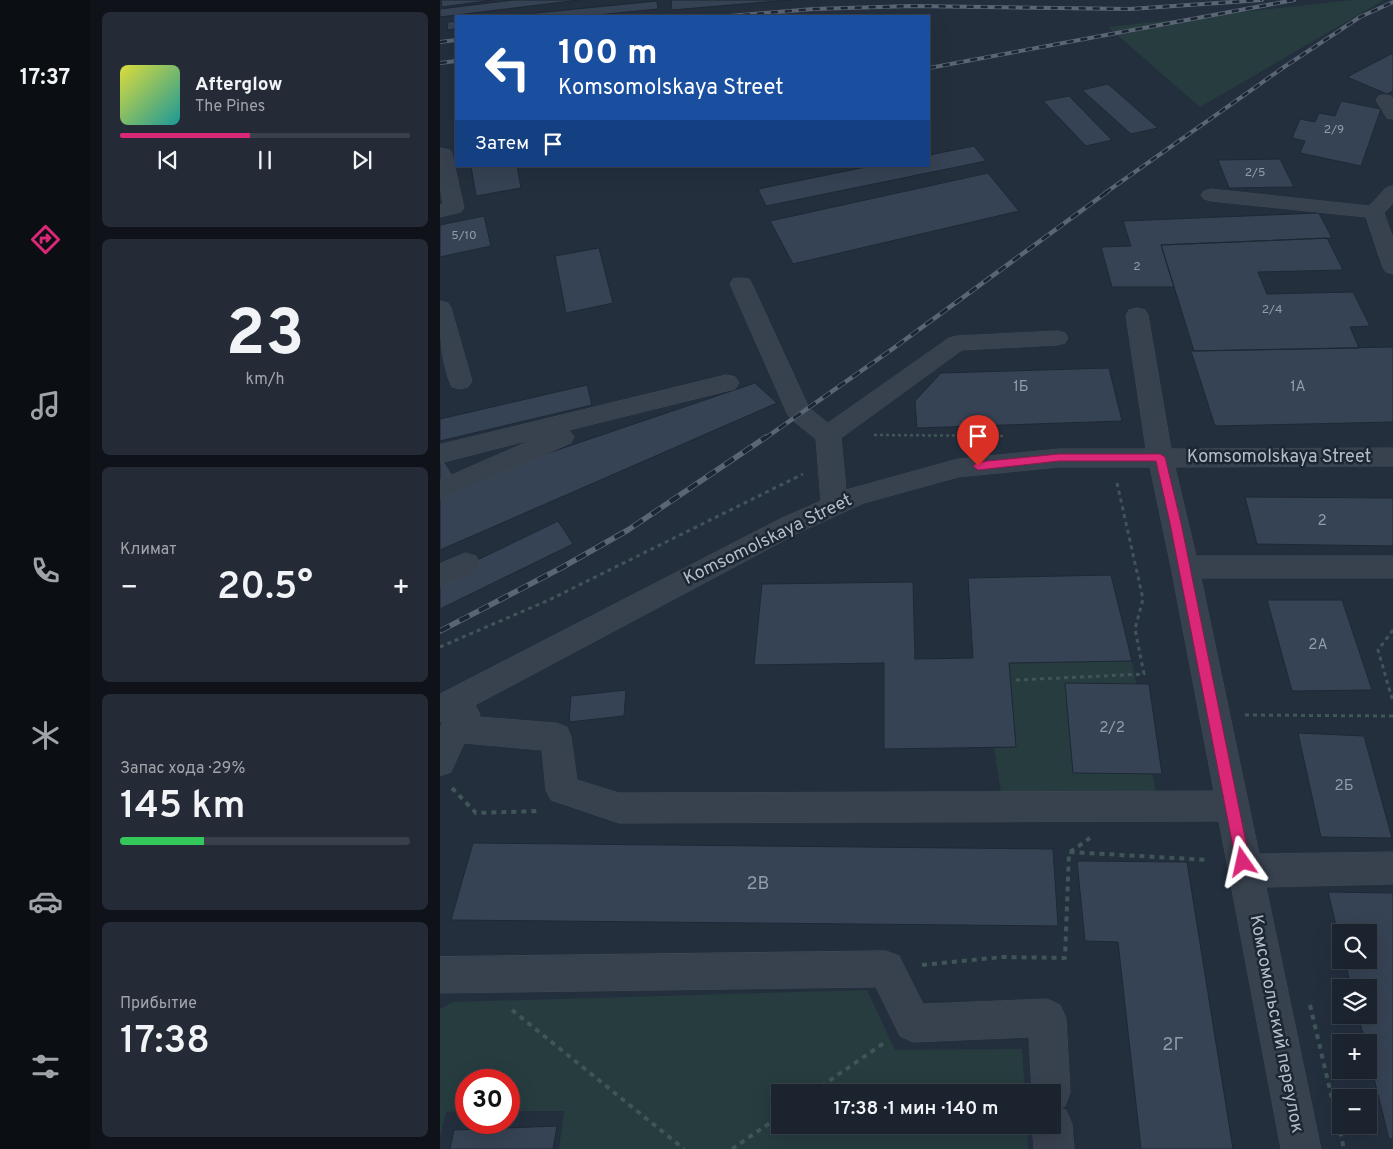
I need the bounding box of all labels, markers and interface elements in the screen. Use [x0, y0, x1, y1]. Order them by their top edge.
text: 100 m [558, 32, 658, 76]
icon: left [475, 35, 540, 100]
text: 17:37 [20, 65, 70, 92]
text: Afterglow [195, 73, 283, 97]
text: Komsomolskaya Street [558, 75, 784, 102]
text: The Pines [195, 97, 265, 117]
house number: 2/9 [1324, 122, 1344, 138]
icon: arrive [539, 130, 567, 158]
text: Затем [475, 132, 529, 156]
icon: previous [154, 146, 182, 174]
icon: pause [251, 146, 279, 174]
icon: next [348, 146, 376, 174]
house number: 2/5 [1245, 165, 1265, 181]
icon: directions [28, 222, 63, 257]
house number: 5/10 [451, 228, 477, 244]
house number: 2 [1133, 259, 1141, 275]
text: 23 [226, 296, 304, 378]
house number: 2/4 [1262, 302, 1282, 318]
text: km/h [246, 370, 284, 390]
house number: 1Б [1013, 378, 1029, 397]
house number: 1А [1290, 378, 1306, 397]
icon: music [28, 388, 63, 423]
pin [957, 415, 999, 466]
icon: arrive [964, 422, 992, 450]
street label: Komsomolskaya Street [1187, 446, 1371, 469]
street label: Komsomolskaya Street [680, 489, 856, 591]
house number: 2 [1317, 512, 1327, 531]
text: Климат [120, 540, 177, 560]
icon: phone [28, 553, 63, 588]
text: 20.5° [217, 564, 313, 613]
text: − [120, 571, 138, 607]
text: + [392, 571, 410, 607]
house number: 2А [1308, 636, 1328, 655]
icon: climate [28, 718, 63, 753]
house number: 2/2 [1099, 719, 1125, 738]
text: Запас хода · 29% [120, 759, 245, 779]
house number: 2Б [1334, 777, 1354, 796]
text: 145 km [120, 783, 245, 832]
position arrow [1216, 835, 1268, 887]
house number: 2В [747, 873, 769, 896]
icon: car [28, 884, 63, 919]
street label: Комсомольский переулок [1244, 913, 1308, 1135]
map controls [1332, 924, 1377, 1134]
button: search [1332, 924, 1377, 969]
button: layers [1332, 979, 1377, 1024]
text: Прибытие [120, 994, 197, 1014]
text: 17:38 [120, 1018, 210, 1067]
house number: 2Г [1162, 1034, 1184, 1057]
button: + [1332, 1034, 1377, 1079]
icon: filters [28, 1049, 63, 1084]
speed limit sign: 30 [455, 1069, 520, 1134]
button: − [1332, 1089, 1377, 1134]
text: 17:38 · 1 мин · 140 m [833, 1097, 999, 1121]

